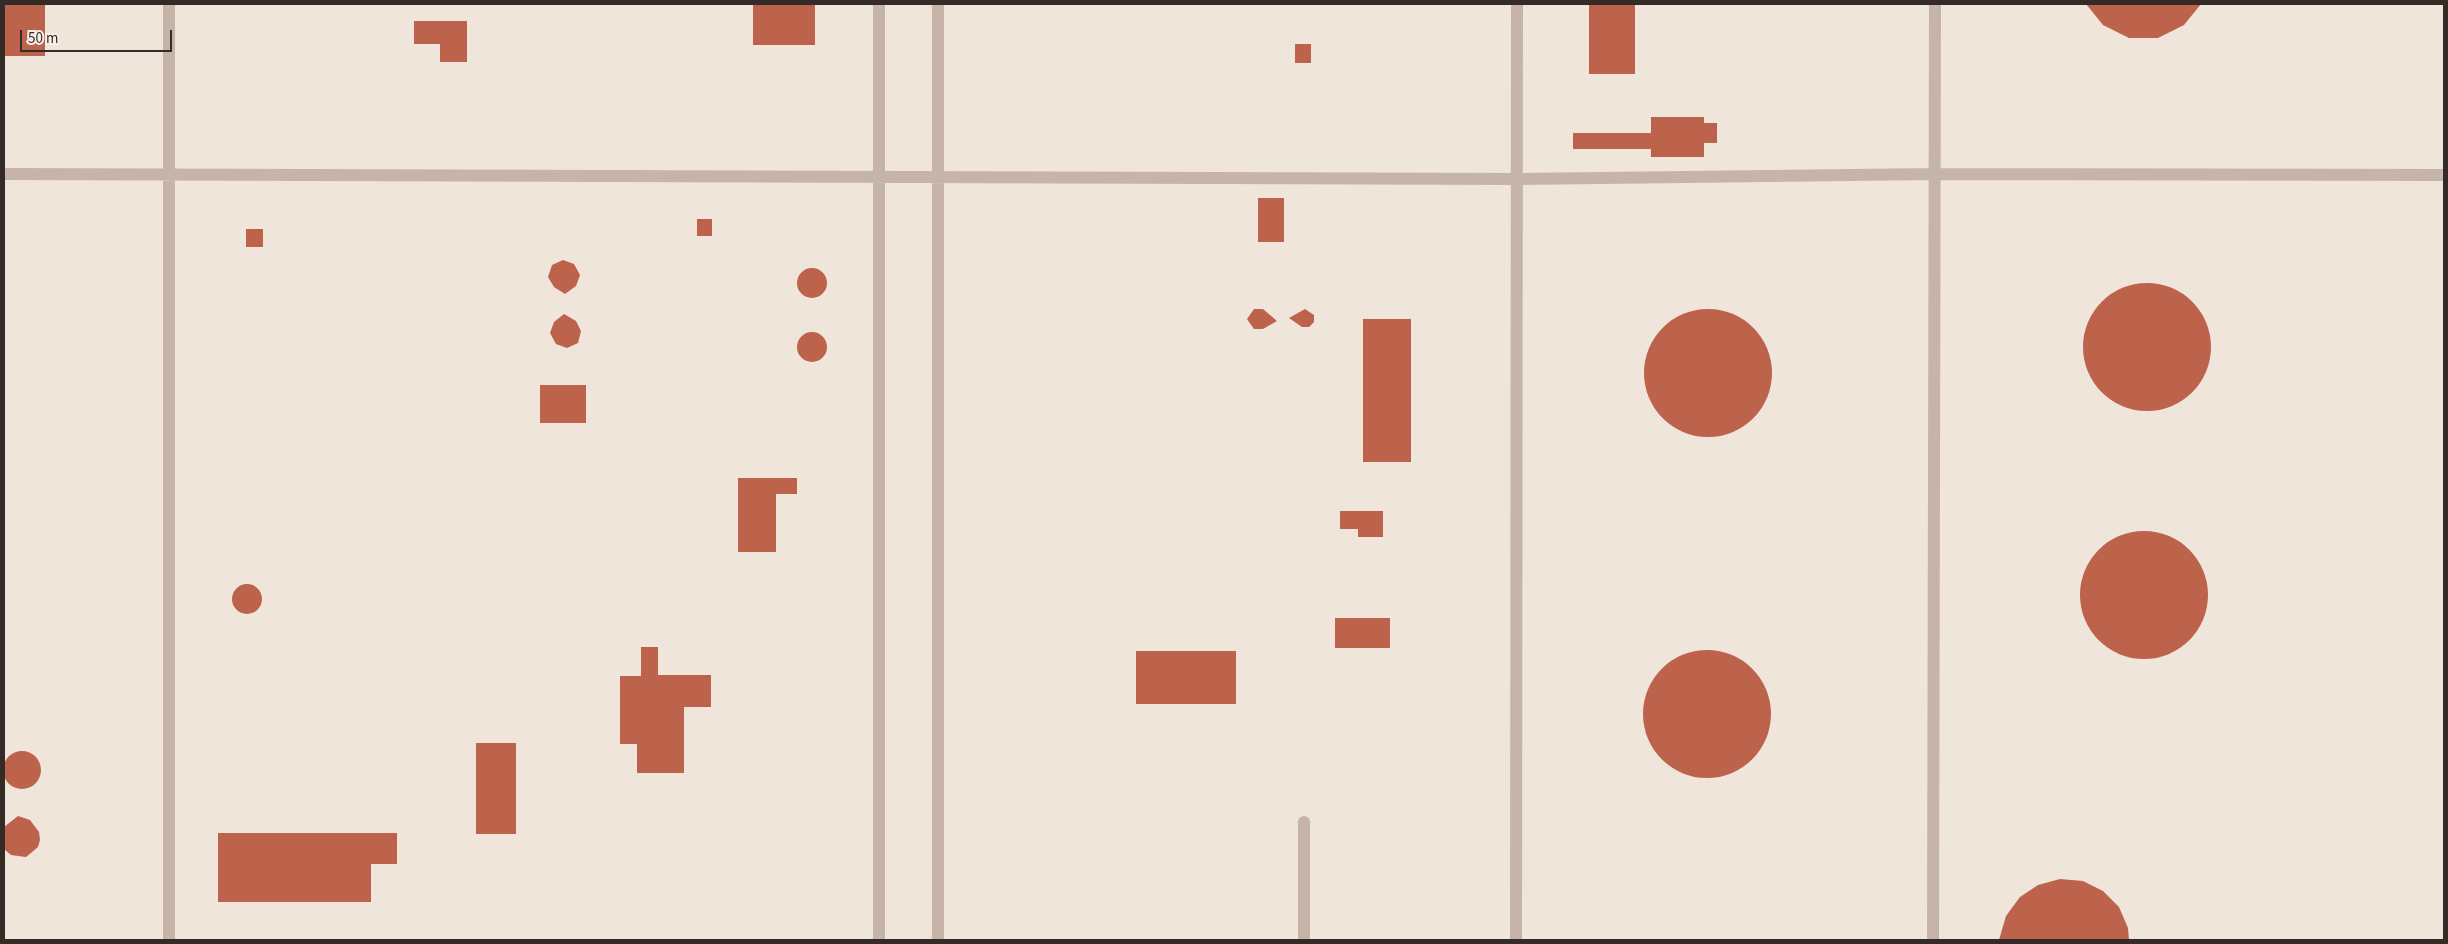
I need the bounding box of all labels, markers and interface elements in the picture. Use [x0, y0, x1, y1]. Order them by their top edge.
scale bar [22, 20, 175, 52]
text: 50 m [28, 28, 58, 49]

